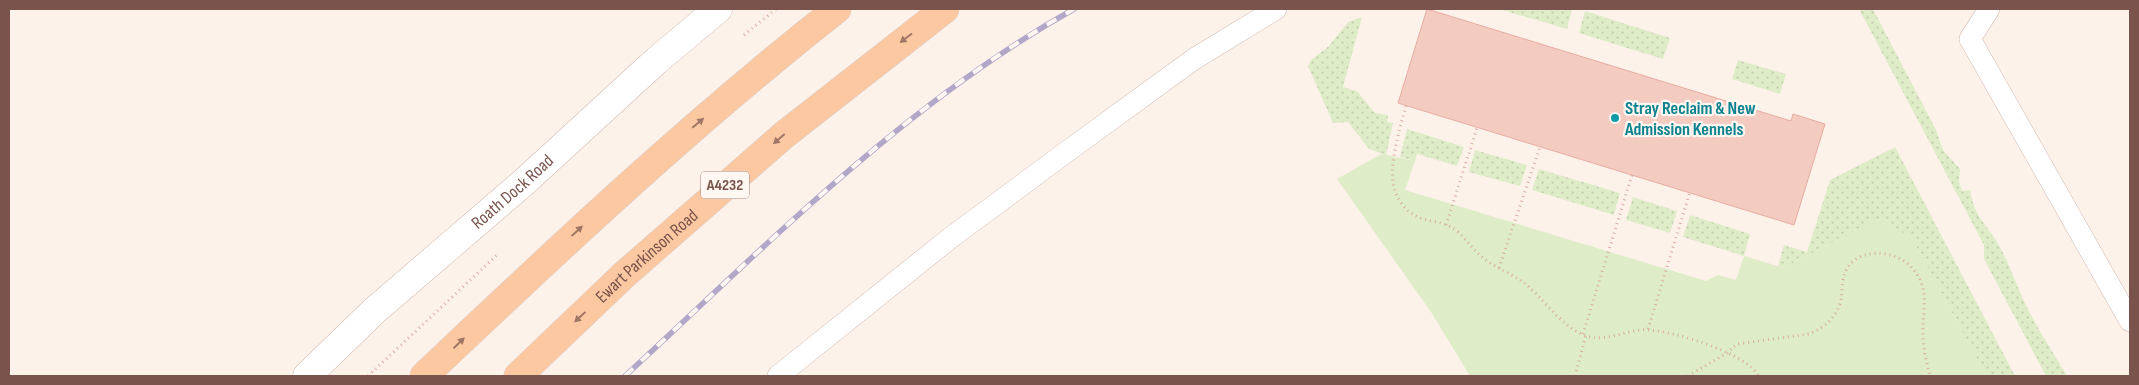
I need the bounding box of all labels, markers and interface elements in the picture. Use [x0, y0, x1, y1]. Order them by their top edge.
one-way arrow [899, 33, 913, 43]
place label: Stray Reclaim & New Admission Kennels [1624, 98, 1756, 140]
marker: Stray Reclaim & New Admission Kennels [1609, 112, 1621, 124]
one-way arrow [692, 117, 704, 129]
one-way arrow [773, 133, 785, 144]
street label: Roath Dock Road [467, 150, 557, 233]
road number: A4232 [701, 172, 749, 198]
street label: Ewart Parkinson Road [591, 205, 702, 307]
one-way arrow [571, 225, 583, 237]
one-way arrow [574, 311, 586, 323]
one-way arrow [453, 337, 465, 349]

